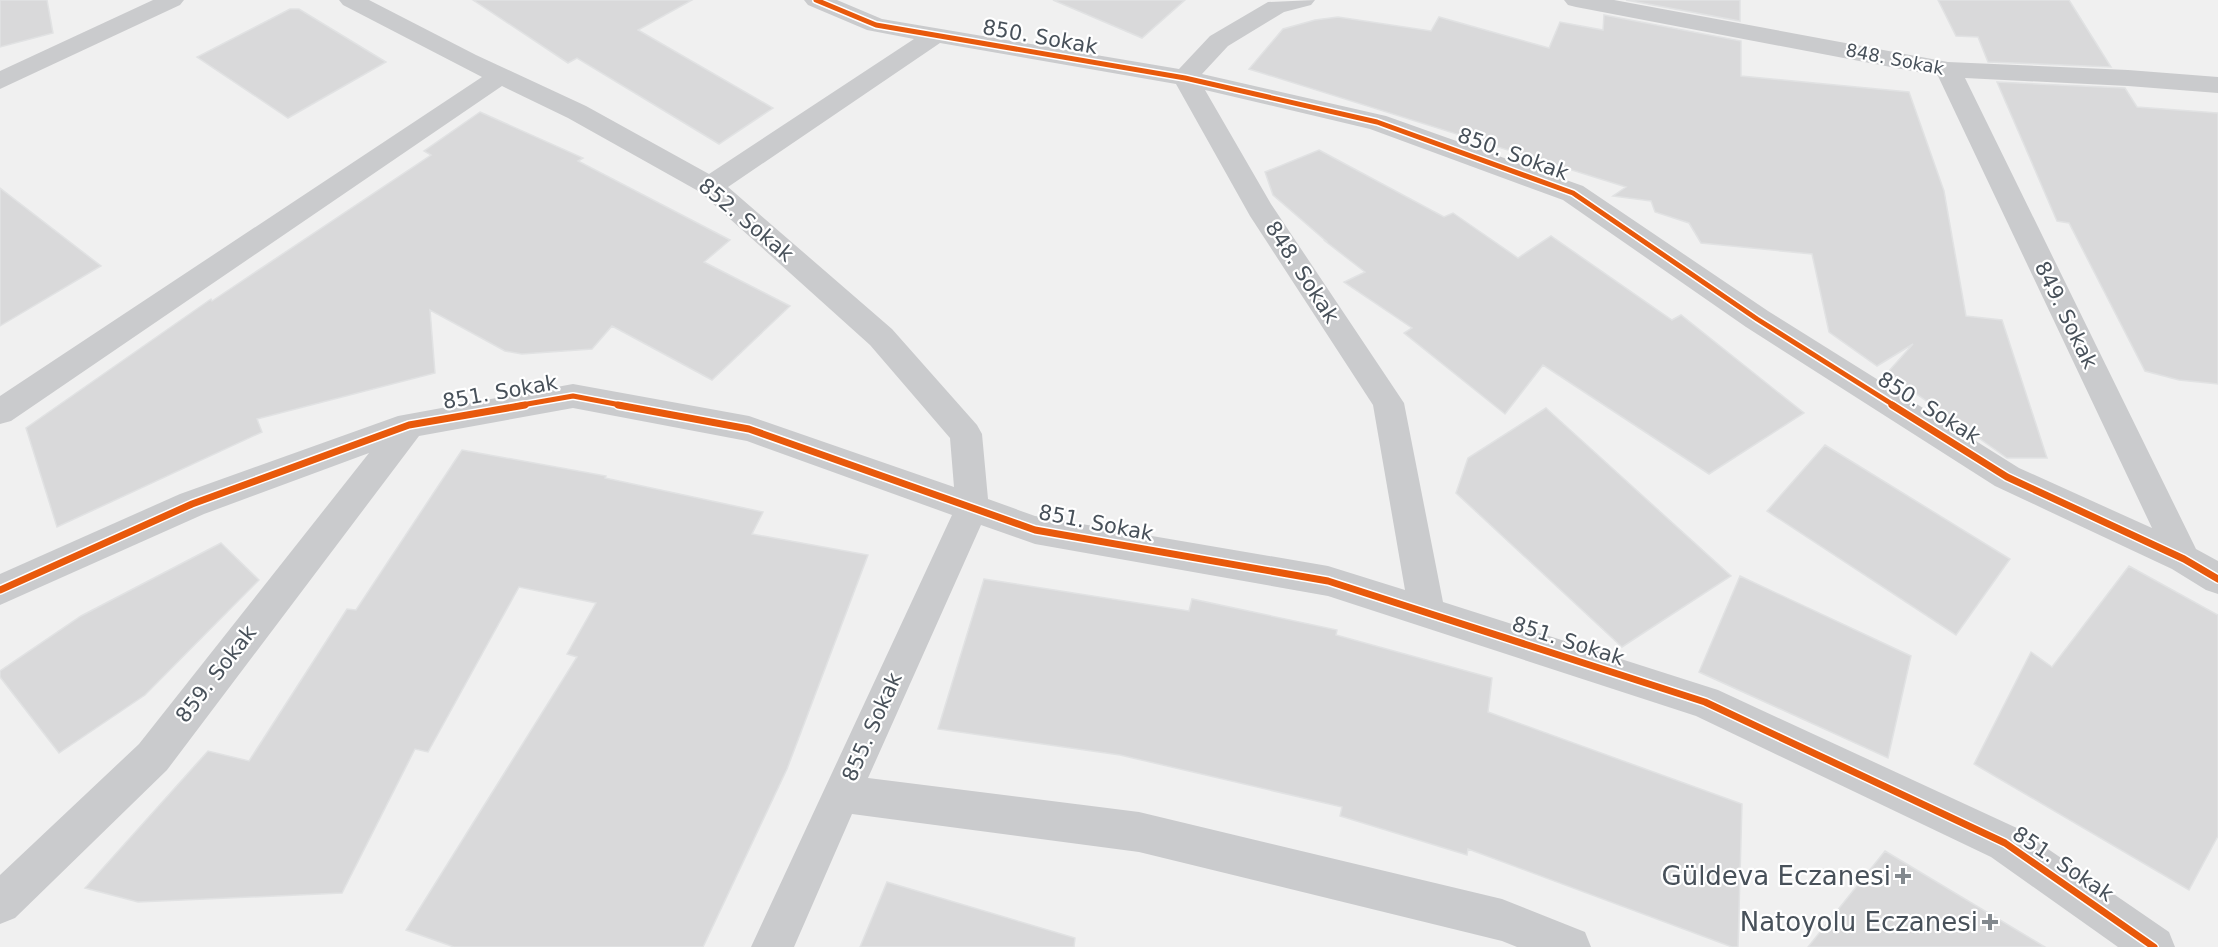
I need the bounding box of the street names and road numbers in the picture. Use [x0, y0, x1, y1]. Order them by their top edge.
street label: 850. Sokak [981, 15, 1100, 59]
street label: 848. Sokak [1844, 39, 1947, 79]
street label: 850. Sokak [1454, 123, 1573, 185]
street label: 852. Sokak [694, 173, 799, 267]
street label: 848. Sokak [1260, 217, 1344, 328]
street label: 849. Sokak [2030, 257, 2103, 373]
street label: 850. Sokak [1873, 367, 1985, 449]
street label: 851. Sokak [441, 370, 560, 414]
street label: 851. Sokak [1037, 500, 1156, 546]
street label: 851. Sokak [1509, 612, 1628, 671]
street label: 859. Sokak [171, 620, 262, 727]
street label: 855. Sokak [837, 668, 907, 785]
street label: 851. Sokak [2008, 821, 2119, 907]

